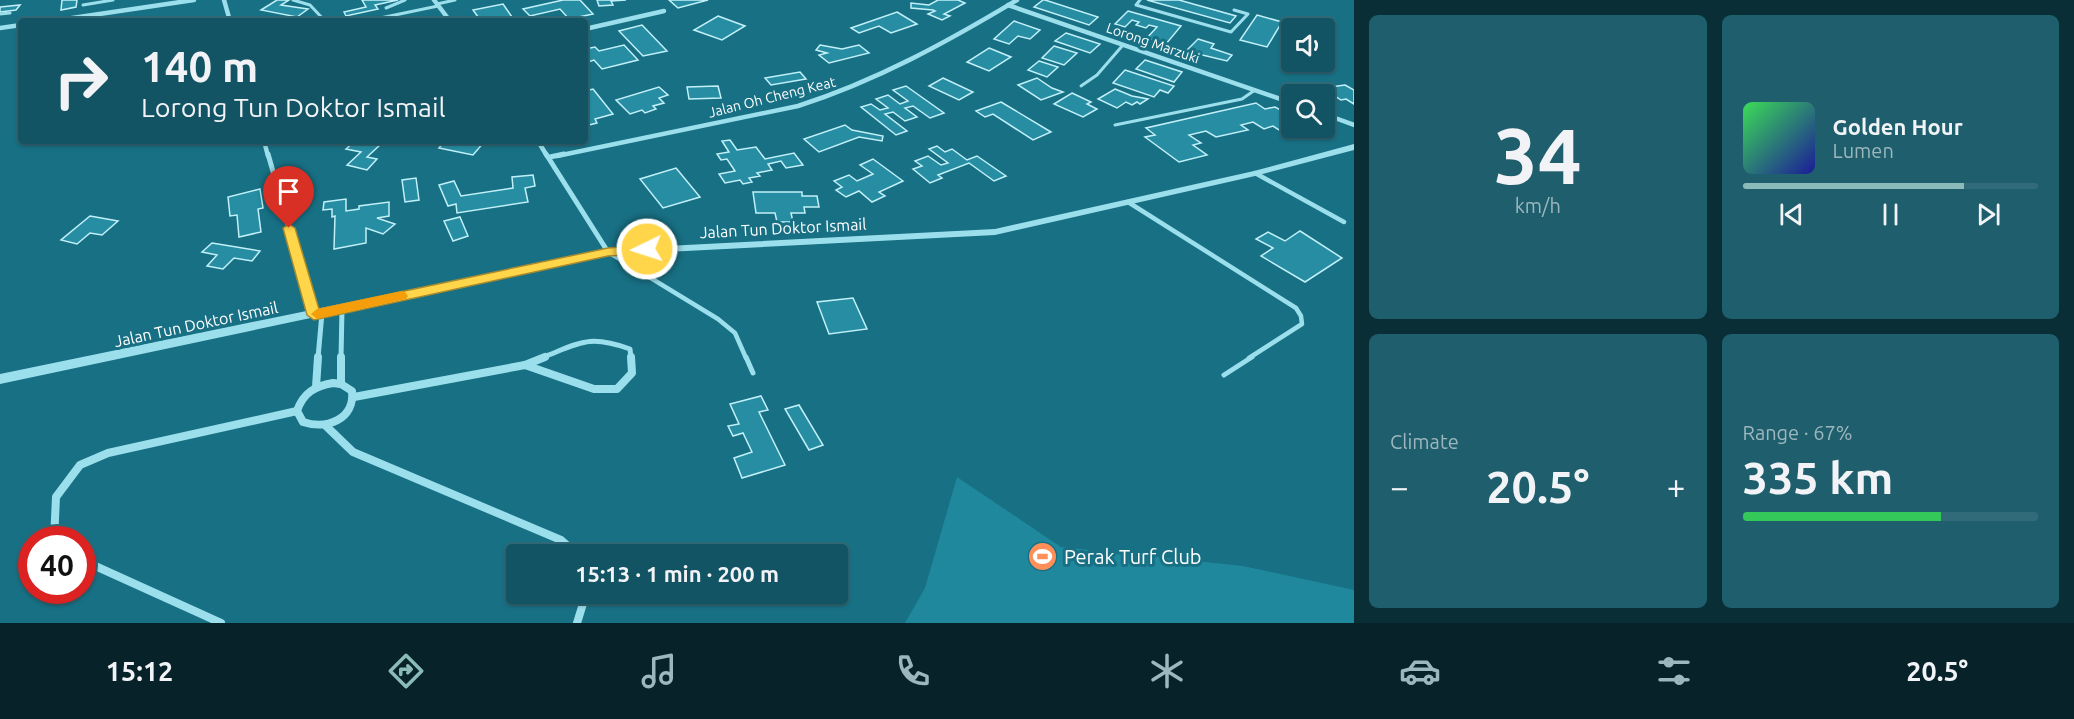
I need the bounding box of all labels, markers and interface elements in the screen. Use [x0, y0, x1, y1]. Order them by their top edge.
map controls [1281, 18, 1335, 138]
button: sound [1281, 18, 1335, 72]
street label: Lorong Marzuki [1104, 20, 1202, 66]
icon: right [42, 42, 120, 120]
text: 140 m [141, 43, 258, 90]
street label: Jalan Oh Cheng Keat [707, 73, 838, 121]
button: search [1281, 84, 1335, 138]
text: Lorong Tun Doktor Ismail [141, 92, 446, 122]
text: 34 [1494, 111, 1582, 199]
text: Golden Hour [1833, 114, 1963, 139]
text: Lumen [1833, 139, 1894, 162]
pin [263, 166, 314, 228]
icon: arrive [272, 175, 305, 208]
text: km/h [1515, 194, 1561, 217]
icon: previous [1775, 198, 1808, 231]
icon: pause [1874, 198, 1907, 231]
icon: next [1972, 198, 2005, 231]
street label: Jalan Tun Doktor Ismail [699, 215, 867, 241]
position arrow [615, 217, 679, 281]
street label: Jalan Tun Doktor Ismail [112, 298, 280, 350]
text: Range · 67% [1743, 421, 1853, 444]
text: Climate [1390, 430, 1459, 453]
text: 335 km [1743, 452, 1893, 503]
text: 20.5° [1486, 461, 1589, 512]
text: − [1390, 468, 1409, 505]
text: + [1667, 468, 1685, 505]
speed limit sign: 40 [18, 526, 96, 604]
sports icon: Perak Turf Club [1027, 540, 1059, 572]
place label: Perak Turf Club [1064, 545, 1202, 568]
text: 15:13 · 1 min · 200 m [575, 561, 779, 586]
icon: directions [385, 650, 427, 692]
icon: music [638, 650, 680, 692]
icon: phone [892, 650, 934, 692]
icon: climate [1146, 650, 1188, 692]
icon: car [1399, 650, 1441, 692]
icon: filters [1653, 650, 1695, 692]
text: 15:12 [106, 656, 173, 686]
text: 20.5° [1906, 656, 1968, 686]

